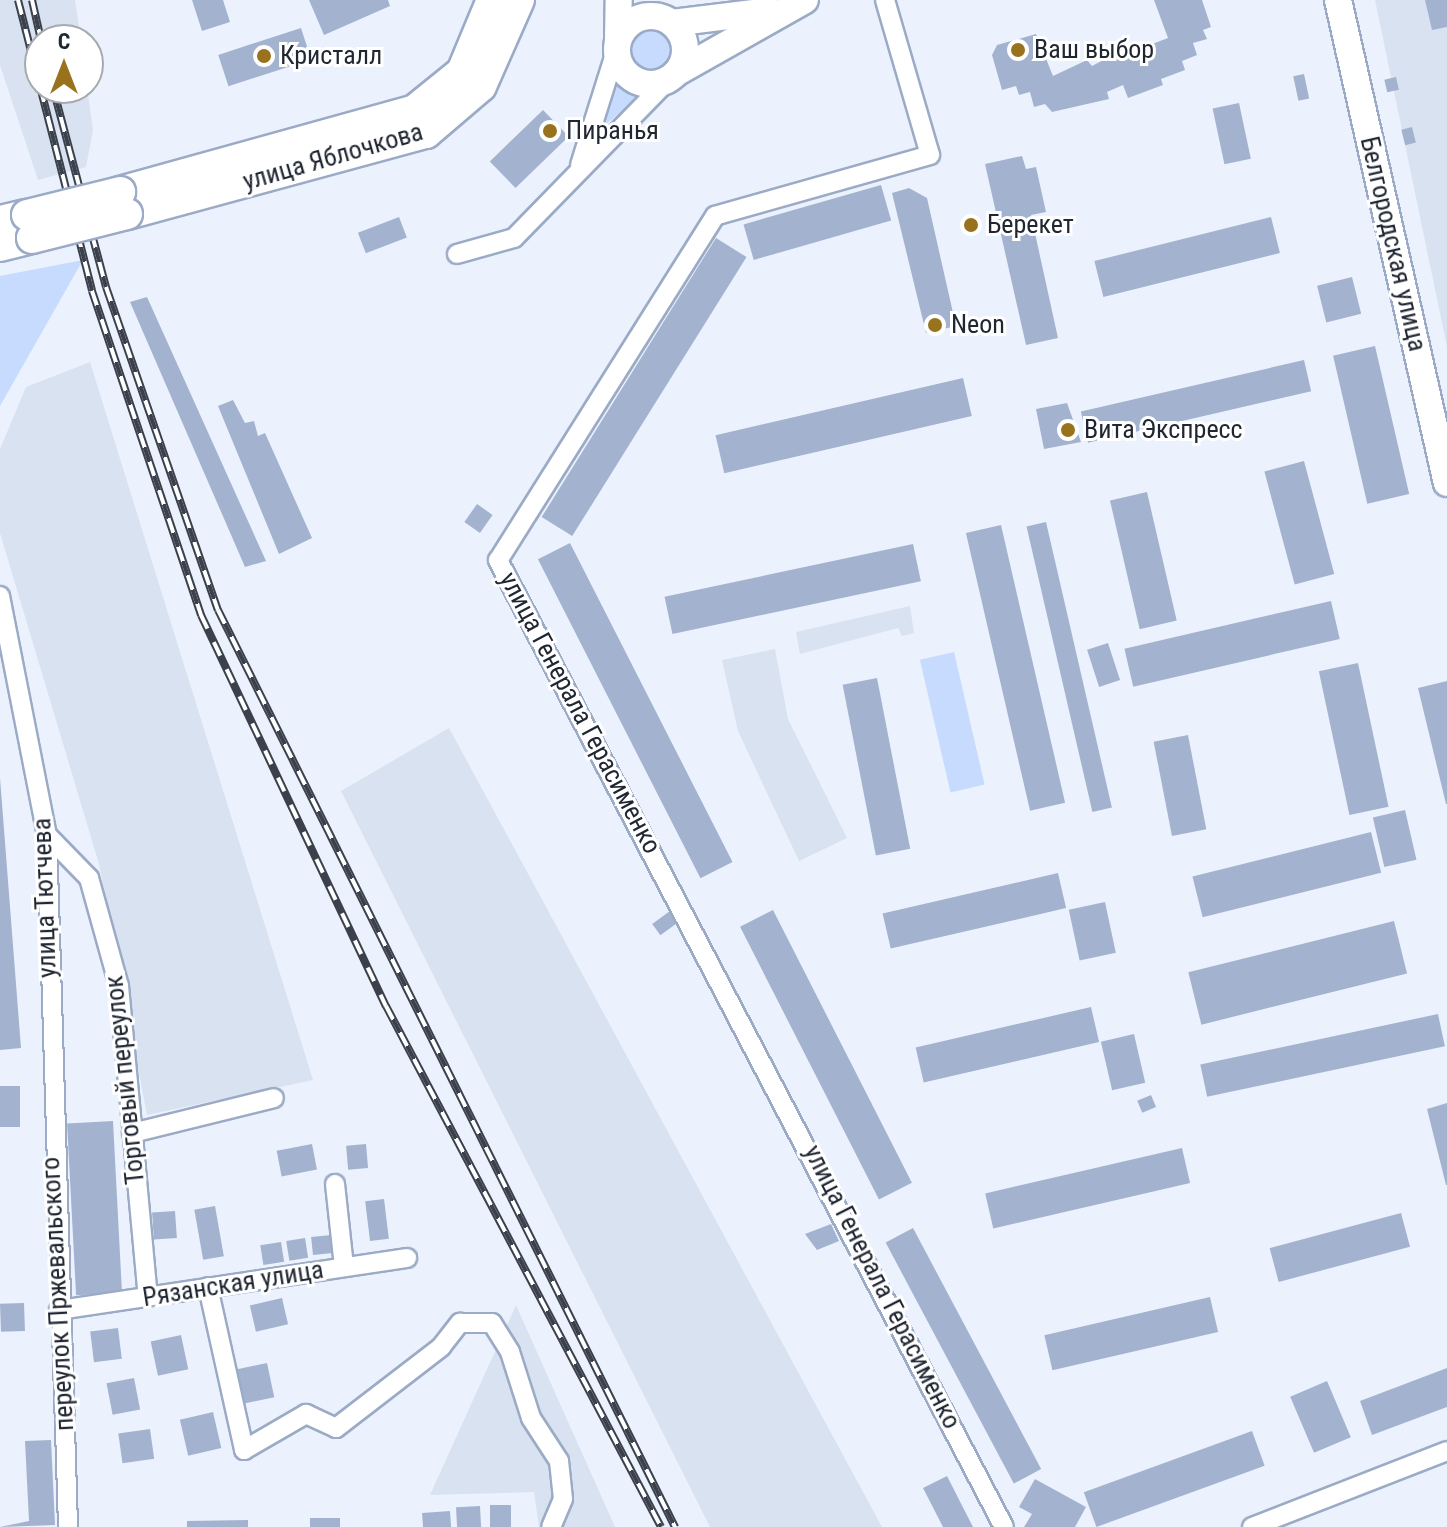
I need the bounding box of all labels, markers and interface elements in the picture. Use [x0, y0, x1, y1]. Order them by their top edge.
north arrow [24, 24, 104, 104]
text: С [58, 29, 70, 54]
place label: Ваш выбор [1034, 34, 1154, 66]
place label: Кристалл [280, 40, 382, 72]
marker: Ваш выбор [1009, 41, 1027, 59]
marker: Кристалл [255, 47, 273, 65]
place label: Пиранья [566, 115, 659, 147]
street label: улица Яблочкова [239, 116, 427, 198]
marker: Пиранья [541, 122, 559, 140]
street label: Белгородская улица [1353, 134, 1433, 354]
place label: Берекет [987, 209, 1074, 241]
marker: Берекет [962, 216, 980, 234]
place label: Neon [951, 309, 1005, 341]
marker: Neon [926, 316, 944, 334]
place label: Вита Экспресс [1084, 414, 1243, 446]
marker: Вита Экспресс [1059, 421, 1077, 439]
street label: улица Генерала Герасименко [492, 567, 668, 859]
street label: улица Тютчева [27, 817, 63, 979]
street label: Торговый переулок [99, 974, 151, 1186]
street label: улица Генерала Герасименко [797, 1140, 967, 1434]
street label: переулок Пржевальского [35, 1156, 81, 1432]
street label: Рязанская улица [140, 1254, 326, 1314]

